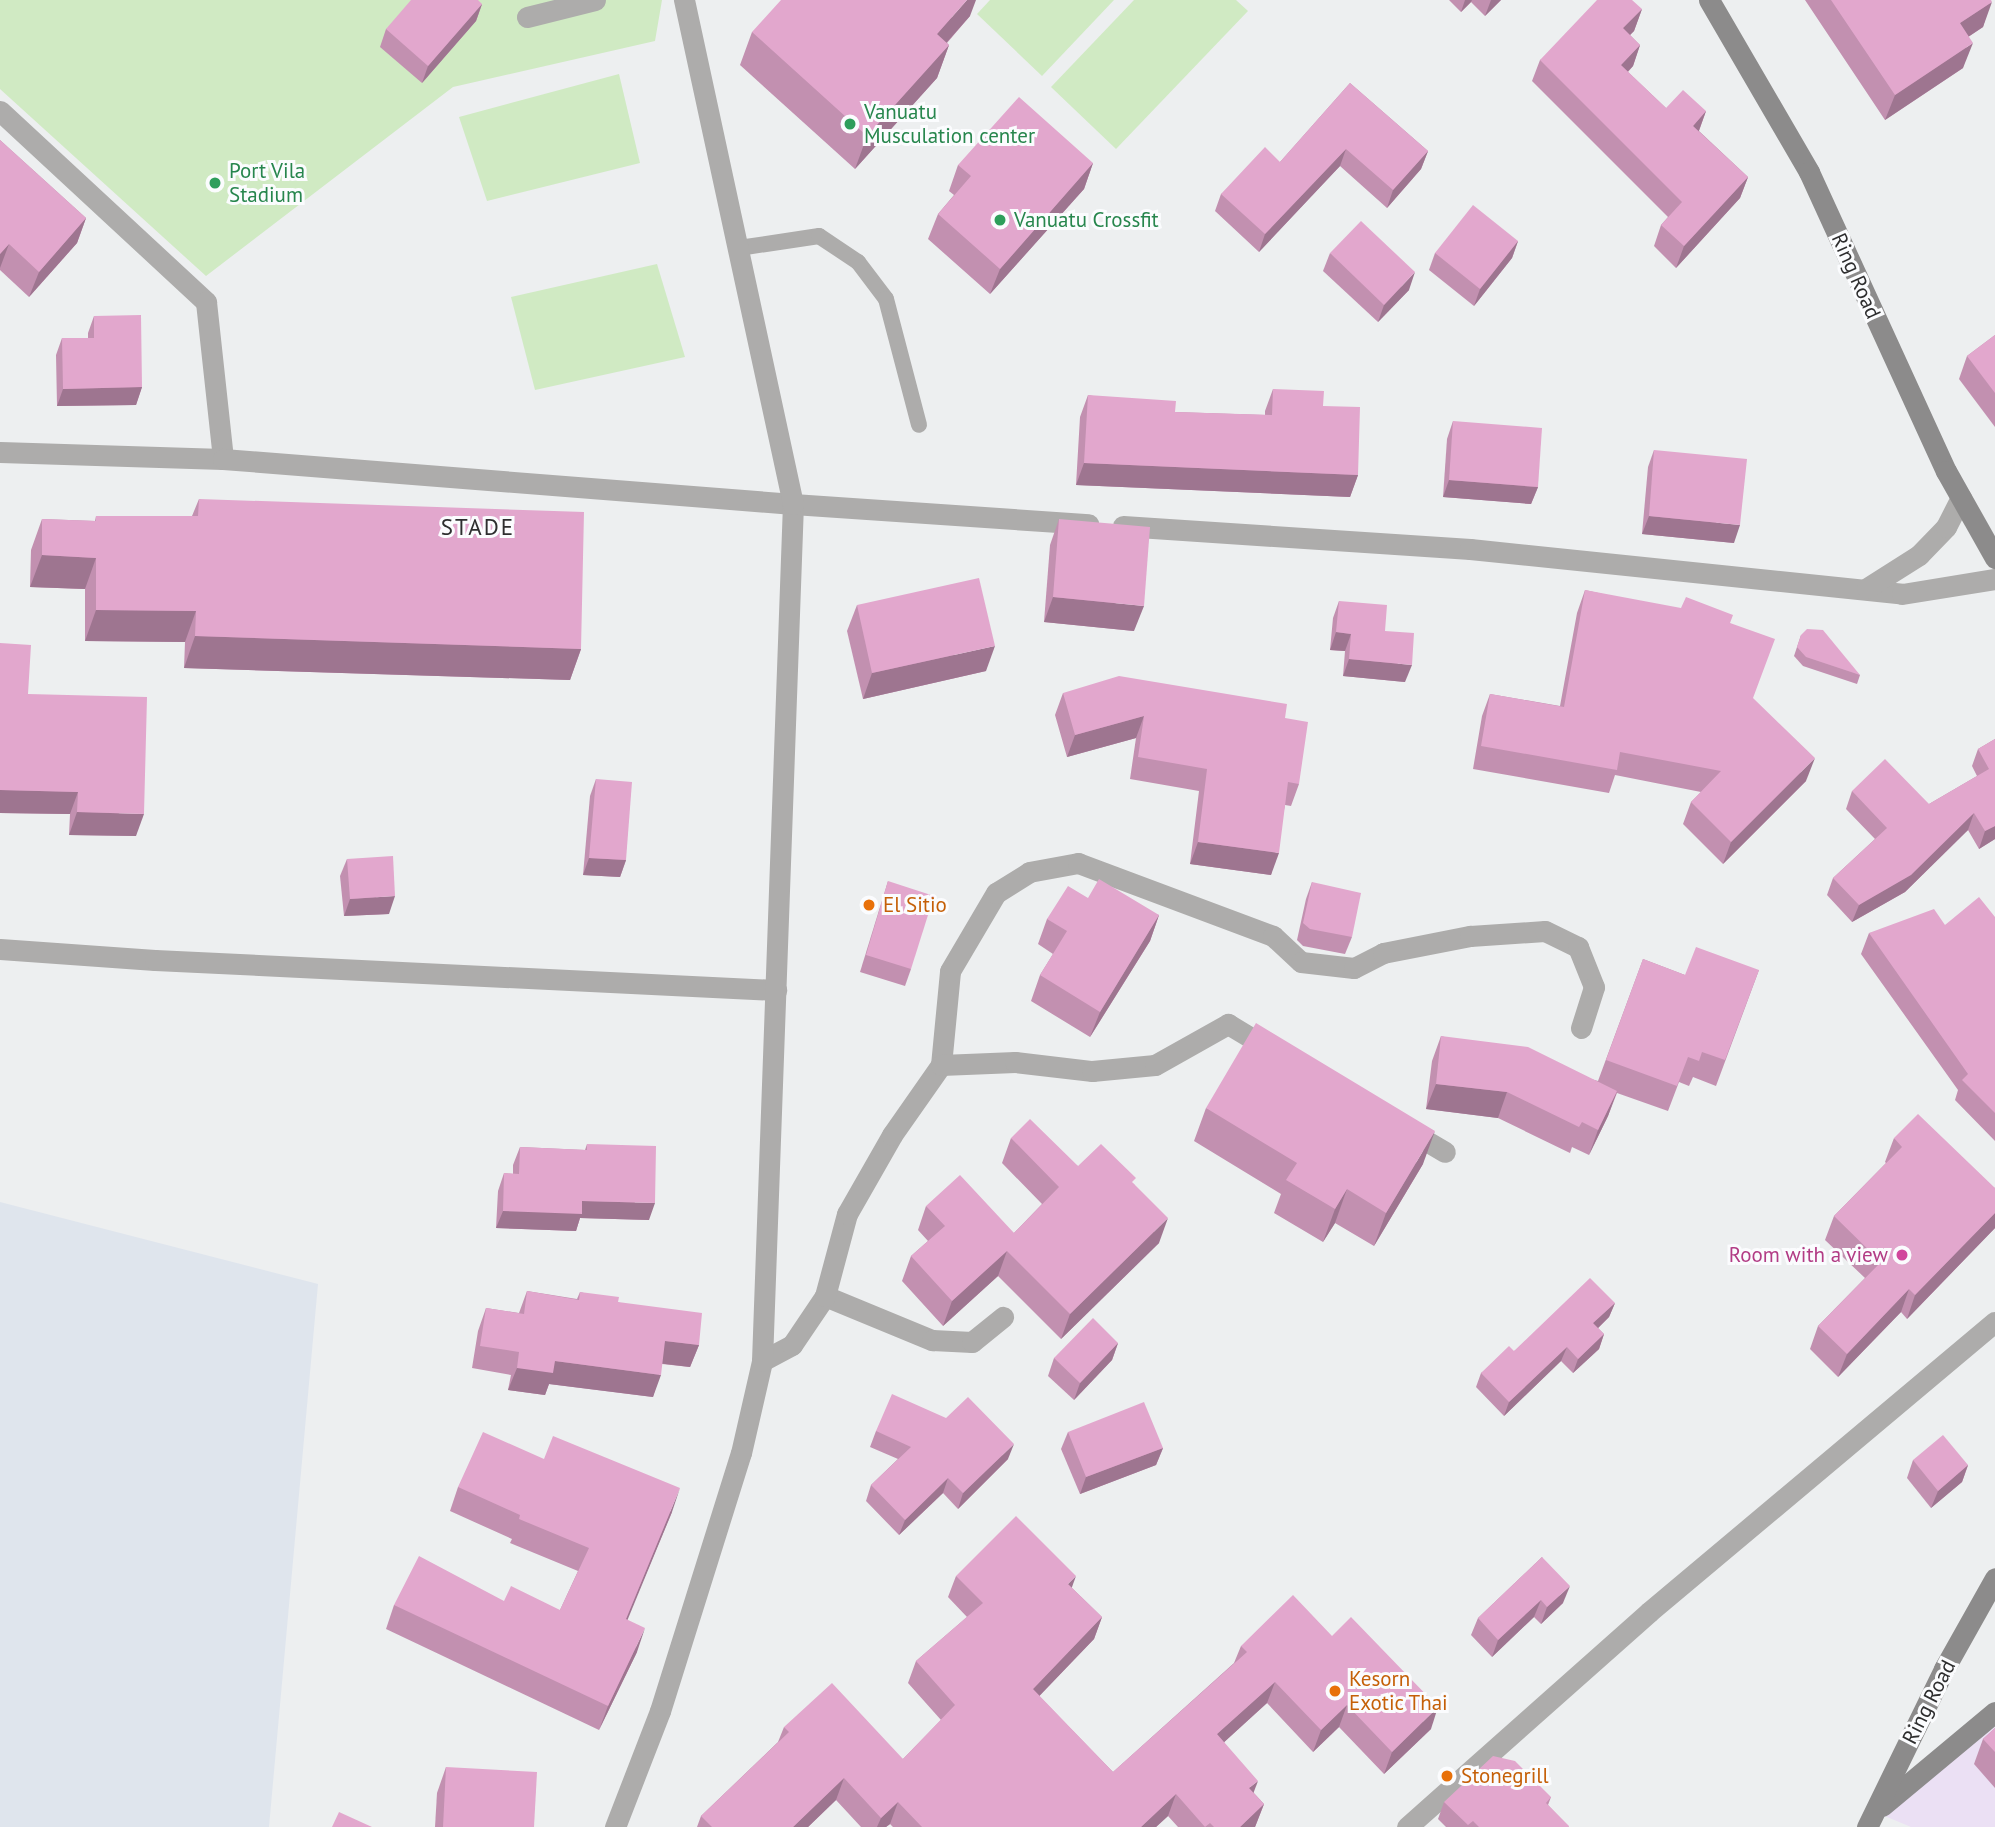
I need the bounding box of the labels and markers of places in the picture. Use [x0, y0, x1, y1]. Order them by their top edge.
place label: Vanuatu Musculation center [864, 99, 1035, 149]
marker: Vanuatu Musculation center [842, 116, 858, 132]
place label: Port Vila Stadium [229, 158, 306, 208]
marker: Port Vila Stadium [207, 175, 223, 191]
place label: Vanuatu Crossfit [1014, 207, 1159, 233]
marker: Vanuatu Crossfit [992, 212, 1008, 228]
place label: El Sitio [883, 892, 947, 918]
marker: El Sitio [861, 897, 877, 913]
place label: Room with a view [1728, 1242, 1888, 1268]
marker: Room with a view [1894, 1247, 1910, 1263]
place label: Kesorn Exotic Thai [1349, 1666, 1449, 1716]
marker: Kesorn Exotic Thai [1327, 1683, 1343, 1699]
place label: Stonegrill [1461, 1763, 1549, 1789]
marker: Stonegrill [1439, 1768, 1455, 1784]

